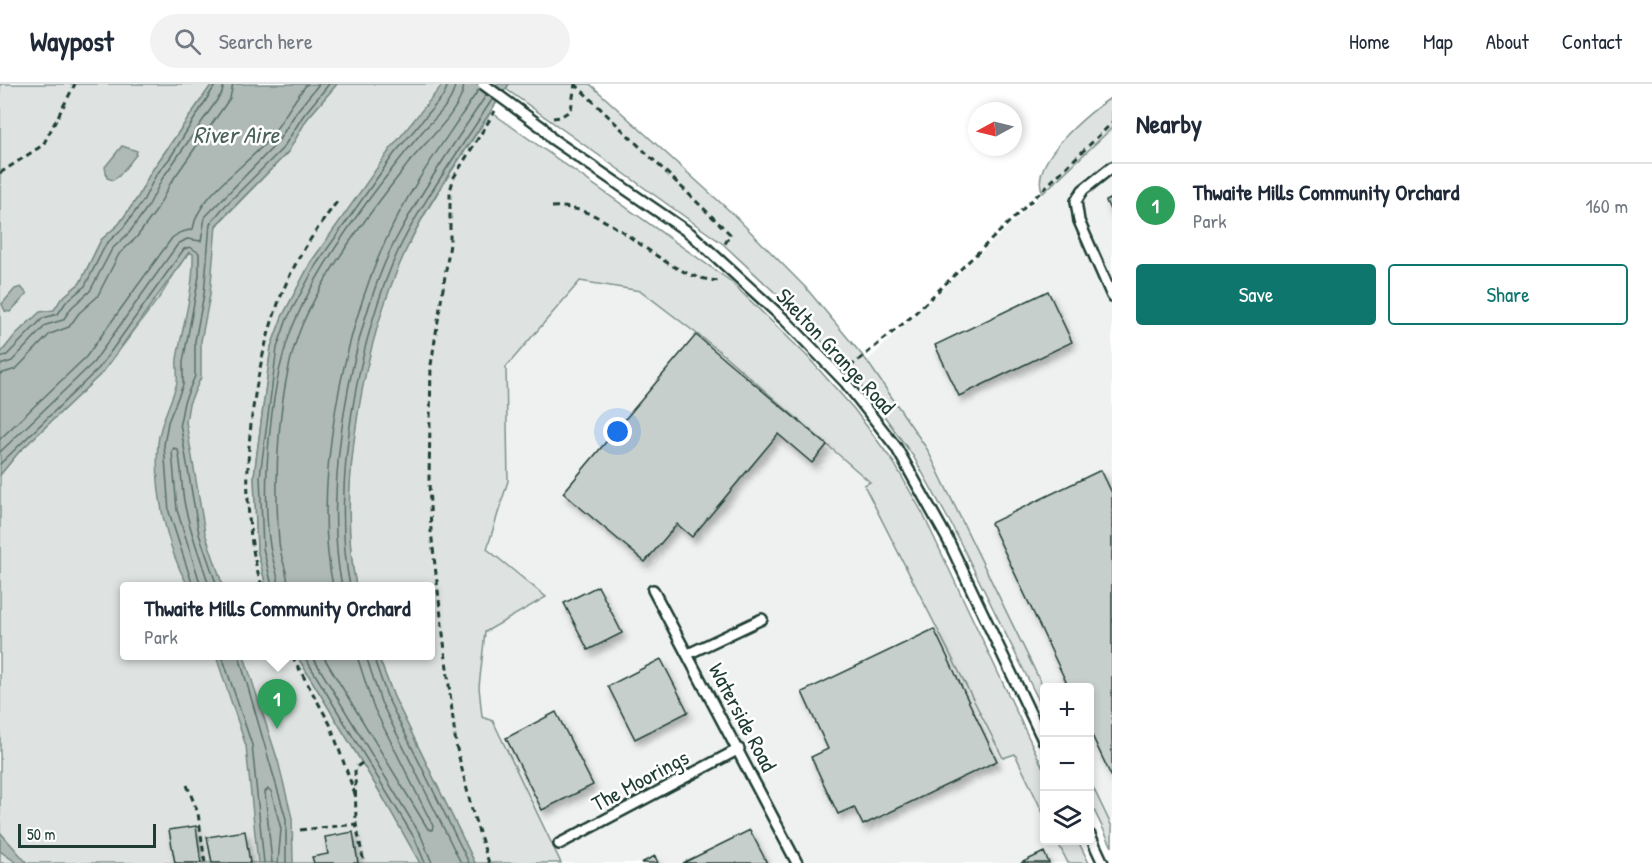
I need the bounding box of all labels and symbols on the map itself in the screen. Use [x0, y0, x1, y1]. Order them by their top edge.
north arrow [968, 102, 1022, 156]
water label: River Aire [193, 118, 280, 150]
street label: Skelton Grange Road [770, 281, 903, 421]
your location [603, 417, 632, 446]
street label: Waterside Road [702, 657, 784, 777]
pin: 1 [258, 680, 296, 729]
street label: The Moorings [586, 742, 694, 818]
scale bar [18, 821, 156, 848]

